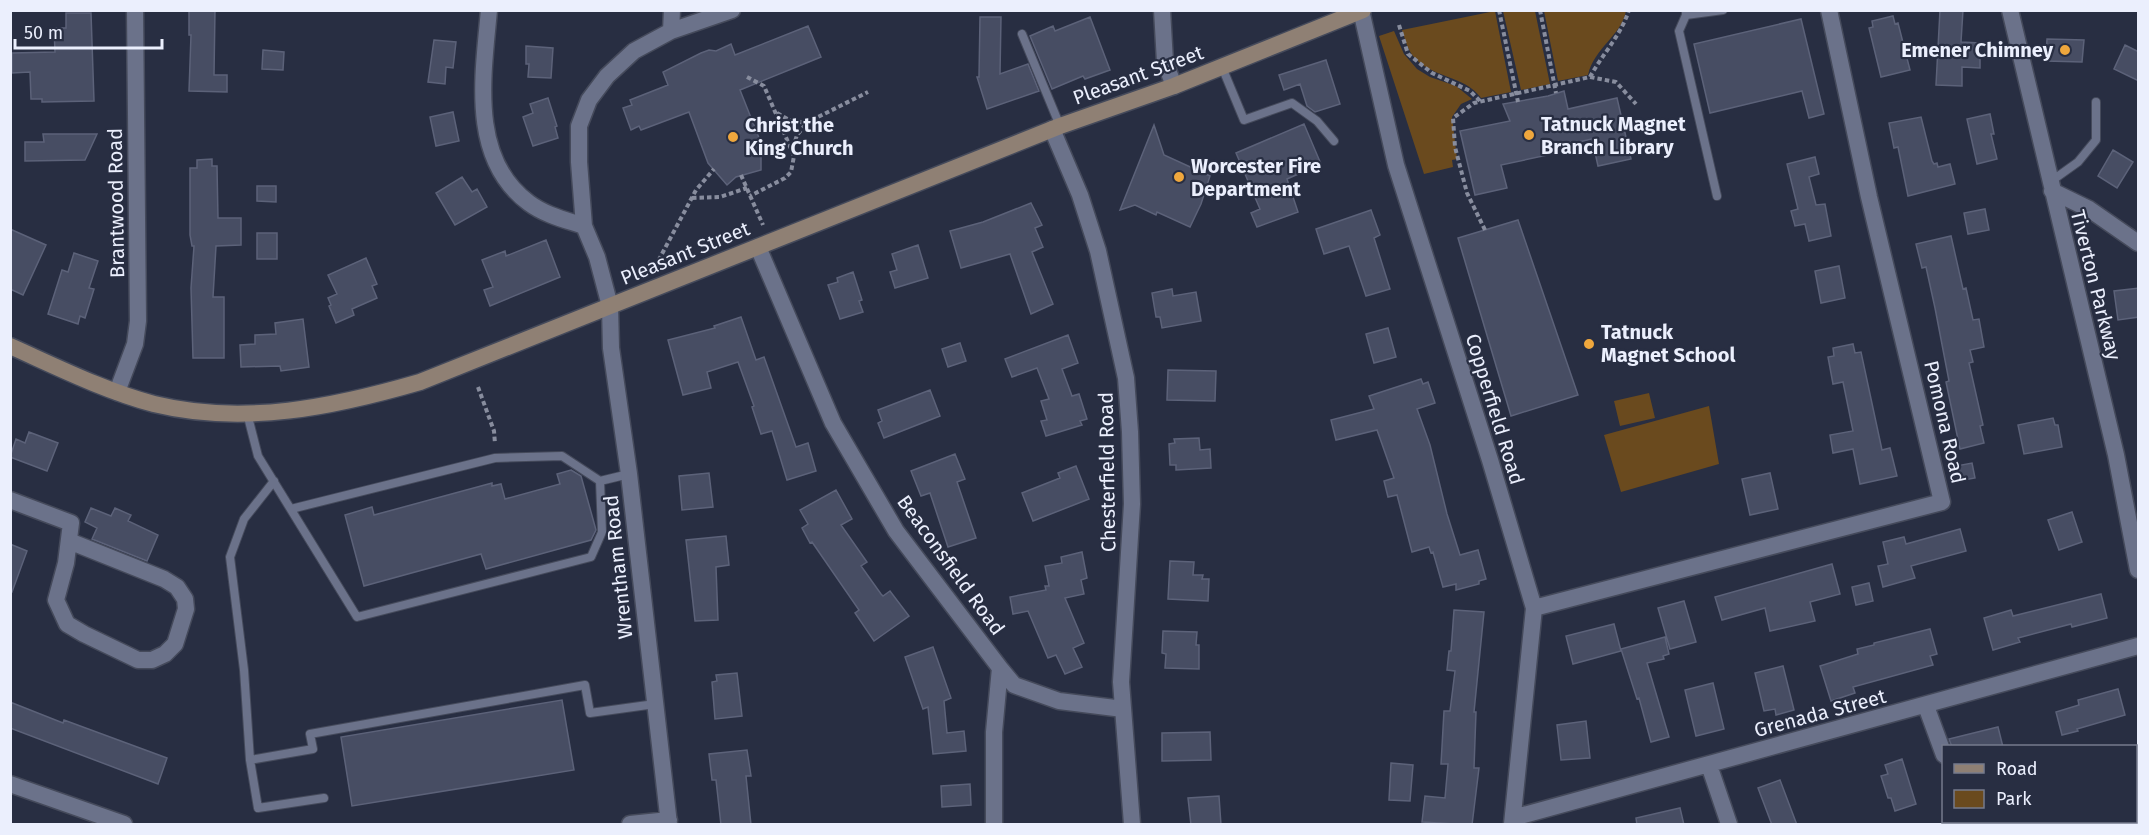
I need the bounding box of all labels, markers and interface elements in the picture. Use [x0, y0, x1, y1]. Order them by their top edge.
scale bar [15, 12, 162, 50]
text: 50 m [24, 22, 63, 44]
place label: Emener Chimney [1901, 38, 2054, 62]
street label: Pleasant Street [1069, 40, 1207, 110]
marker: Emener Chimney [2058, 43, 2072, 57]
place label: Tatnuck Magnet Branch Library [1541, 112, 1686, 159]
place label: Christ the King Church [745, 113, 853, 160]
street label: Brantwood Road [103, 128, 129, 278]
marker: Tatnuck Magnet Branch Library [1522, 128, 1536, 142]
marker: Christ the King Church [726, 130, 740, 144]
place label: Worcester Fire Department [1191, 154, 1321, 201]
marker: Worcester Fire Department [1172, 170, 1186, 184]
street label: Tiverton Parkway [2066, 207, 2126, 363]
street label: Pleasant Street [617, 216, 754, 290]
place label: Tatnuck Magnet School [1601, 320, 1735, 367]
street label: Copperfield Road [1461, 331, 1529, 487]
marker: Tatnuck Magnet School [1582, 337, 1596, 351]
street label: Pomona Road [1919, 358, 1971, 486]
street label: Chesterfield Road [1094, 392, 1120, 552]
street label: Beaconsfield Road [892, 490, 1010, 640]
street label: Wrentham Road [599, 494, 637, 640]
street label: Grenada Street [1751, 684, 1889, 742]
legend [1942, 745, 2137, 823]
text: Road [1996, 758, 2038, 780]
text: Park [1996, 788, 2032, 810]

